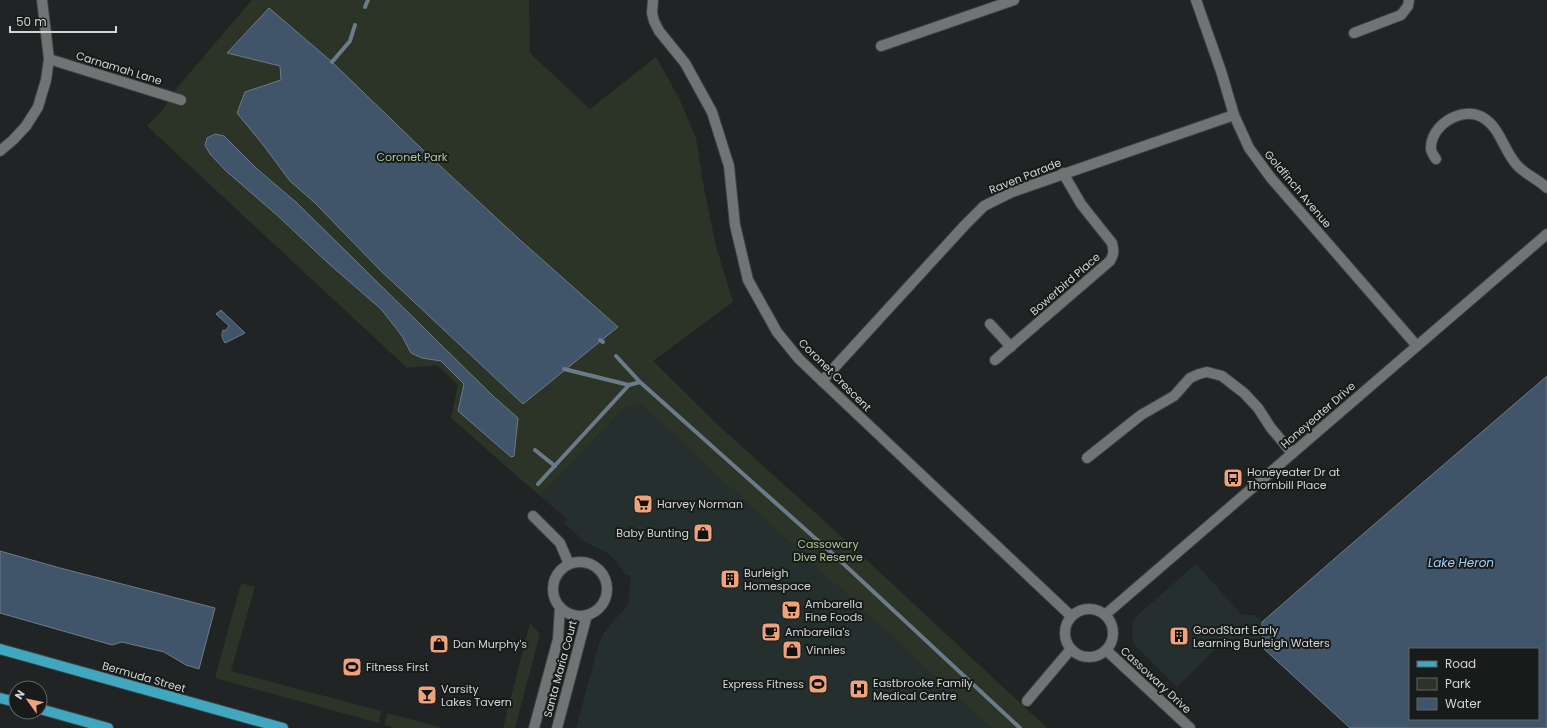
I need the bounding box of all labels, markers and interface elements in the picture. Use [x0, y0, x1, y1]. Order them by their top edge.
scale bar [10, 8, 116, 34]
text: 50 m [16, 13, 47, 30]
street label: Carnamah Lane [74, 47, 164, 89]
street label: Goldfinch Avenue [1261, 147, 1335, 231]
park label: Coronet Park [376, 149, 448, 165]
street label: Raven Parade [986, 154, 1064, 198]
street label: Bowerbird Place [1026, 249, 1104, 319]
street label: Coronet Crescent [795, 335, 875, 415]
street label: Honeyeater Drive [1277, 378, 1359, 452]
place label: Honeyeater Dr at Thornbill Place [1247, 464, 1340, 493]
bus stop icon: Honeyeater Dr at Thornbill Place [1222, 467, 1244, 489]
supermarket icon: Harvey Norman [632, 493, 654, 515]
place label: Harvey Norman [657, 496, 743, 512]
shop icon: Baby Bunting [692, 522, 714, 544]
place label: Baby Bunting [616, 525, 689, 541]
park label: Cassowary Dive Reserve [793, 536, 863, 565]
water label: Lake Heron [1428, 554, 1494, 571]
place label: Burleigh Homespace [744, 565, 811, 594]
building icon: Burleigh Homespace [719, 568, 741, 590]
place label: Ambarella Fine Foods [805, 596, 863, 625]
supermarket icon: Ambarella Fine Foods [780, 599, 802, 621]
street label: Santa Maria Court [539, 619, 581, 719]
cafe icon: Ambarella's [760, 621, 782, 643]
place label: GoodStart Early Learning Burleigh Waters [1193, 622, 1330, 651]
place label: Ambarella's [785, 624, 850, 640]
building icon: GoodStart Early Learning Burleigh Waters [1168, 625, 1190, 647]
shop icon: Dan Murphy's [428, 633, 450, 655]
place label: Dan Murphy's [453, 636, 527, 652]
shop icon: Vinnies [781, 639, 803, 661]
place label: Vinnies [806, 642, 846, 658]
street label: Cassowary Drive [1117, 643, 1195, 717]
legend [1409, 648, 1539, 720]
text: Road [1445, 655, 1476, 672]
sports icon: Fitness First [341, 656, 363, 678]
street label: Bermuda Street [100, 657, 188, 697]
place label: Fitness First [366, 659, 429, 675]
sports icon: Express Fitness [807, 673, 829, 695]
place label: Eastbrooke Family Medical Centre [873, 675, 974, 704]
text: Park [1445, 675, 1472, 692]
place label: Express Fitness [723, 676, 804, 692]
hospital icon: Eastbrooke Family Medical Centre [848, 678, 870, 700]
north arrow [8, 680, 48, 720]
place label: Varsity Lakes Tavern [441, 681, 512, 710]
bar icon: Varsity Lakes Tavern [416, 684, 438, 706]
text: N [11, 687, 29, 702]
text: Water [1445, 695, 1482, 712]

